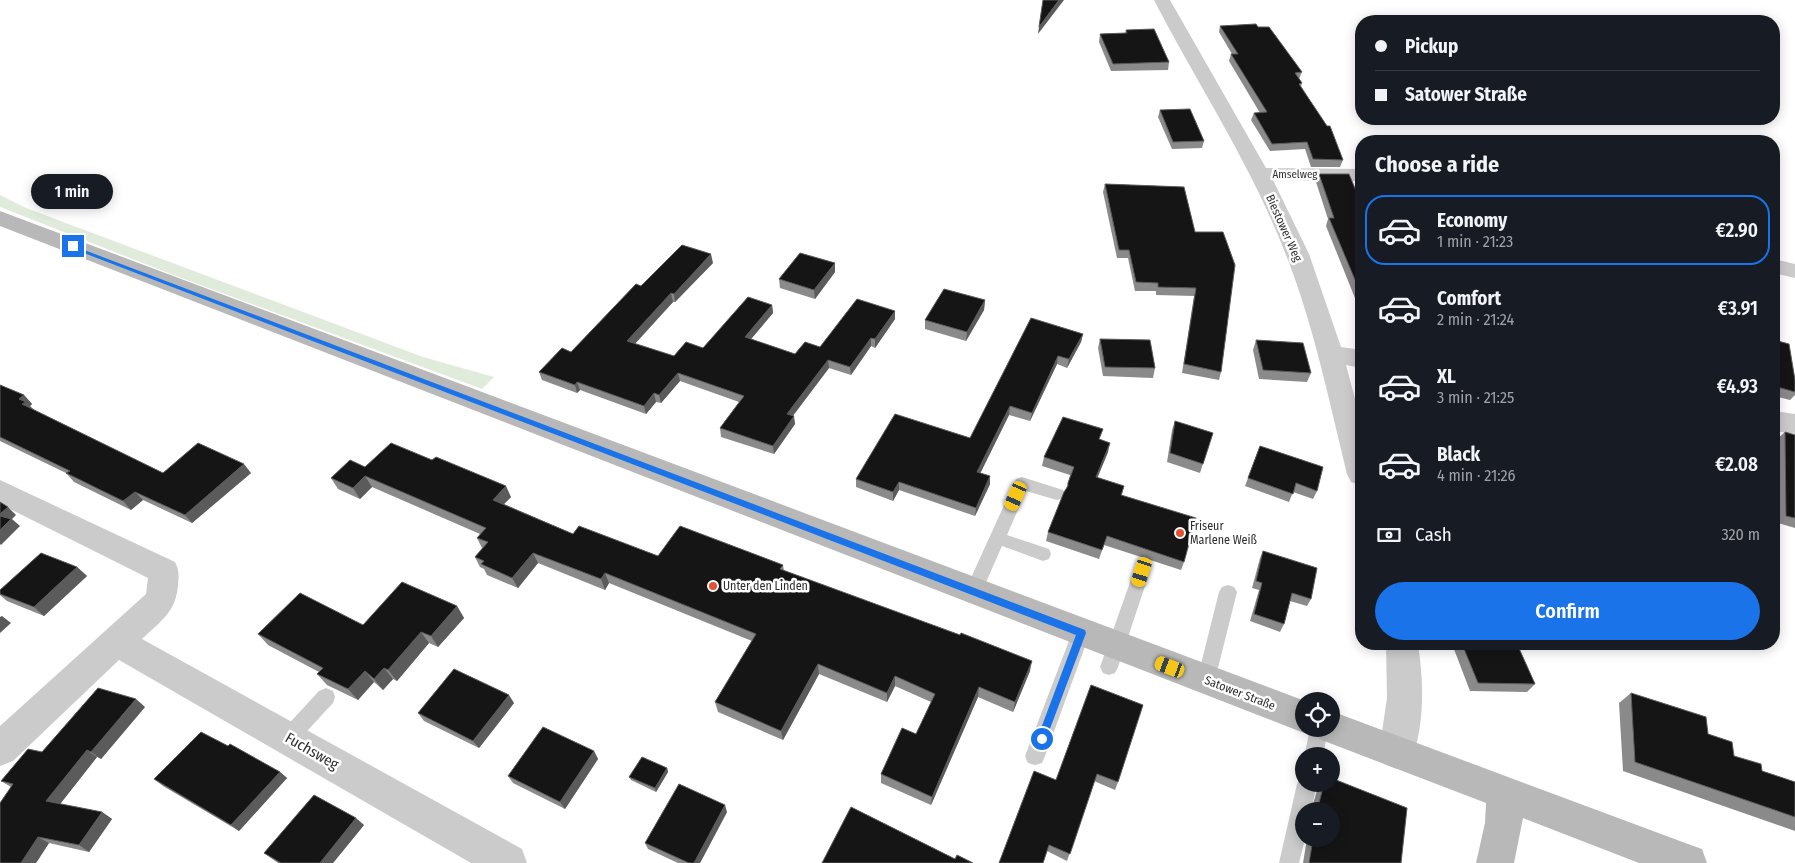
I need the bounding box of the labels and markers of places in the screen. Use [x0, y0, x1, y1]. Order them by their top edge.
place label: Friseur Marlene Weiß [1190, 519, 1258, 547]
marker: Friseur Marlene Weiß [1174, 527, 1186, 539]
place label: Unter den Linden [723, 579, 808, 593]
marker: Unter den Linden [707, 580, 719, 592]

